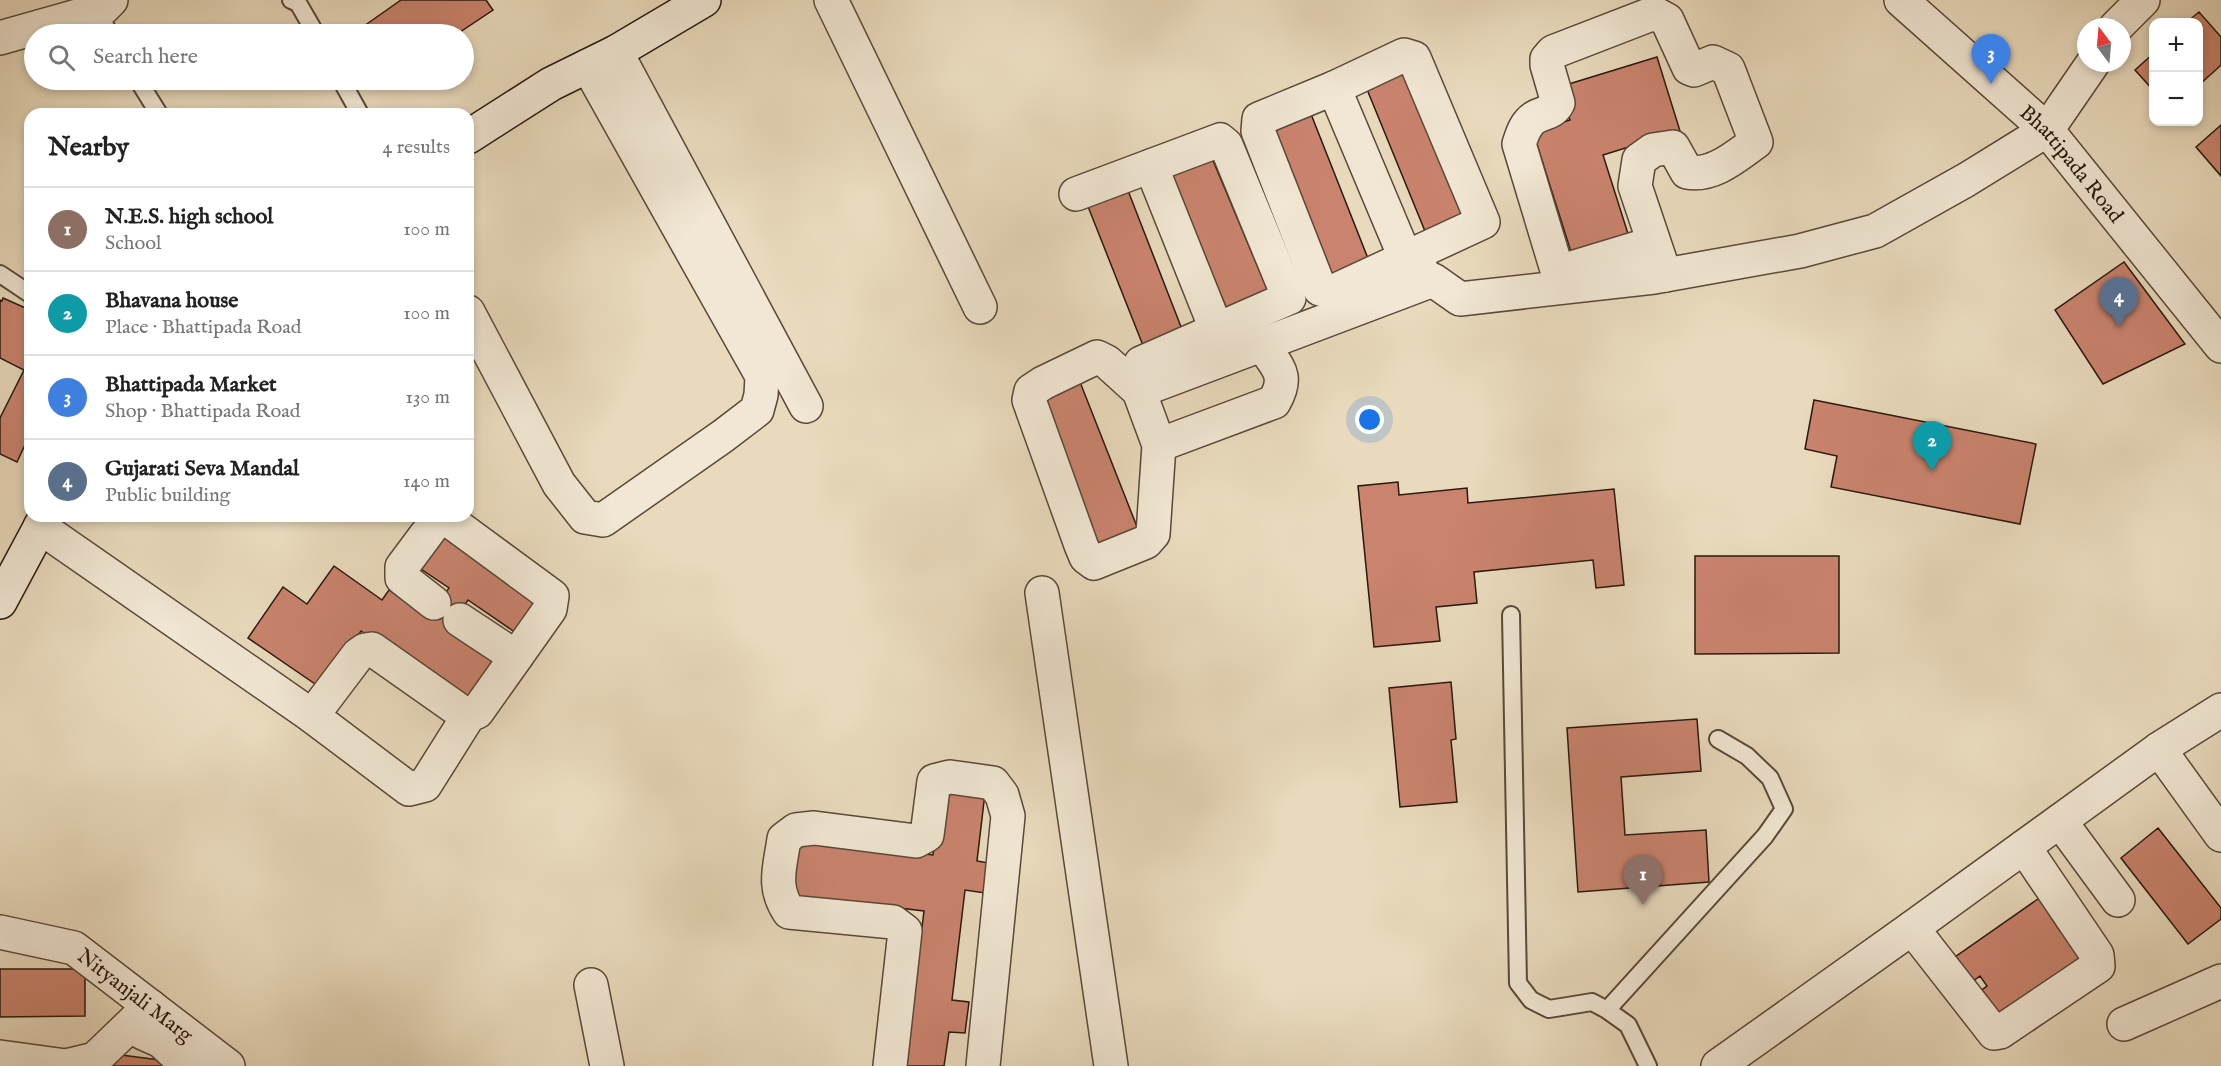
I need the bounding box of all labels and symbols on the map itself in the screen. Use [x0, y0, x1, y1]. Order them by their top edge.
north arrow [2077, 18, 2131, 72]
pin: 3 [1972, 34, 2010, 84]
street label: Bhattipada Road [2013, 100, 2129, 230]
pin: 4 [2100, 278, 2138, 327]
your location [1355, 405, 1384, 434]
pin: 2 [1912, 422, 1952, 471]
pin: 1 [1624, 856, 1662, 905]
street label: Nityanjali Marg [71, 943, 198, 1050]

